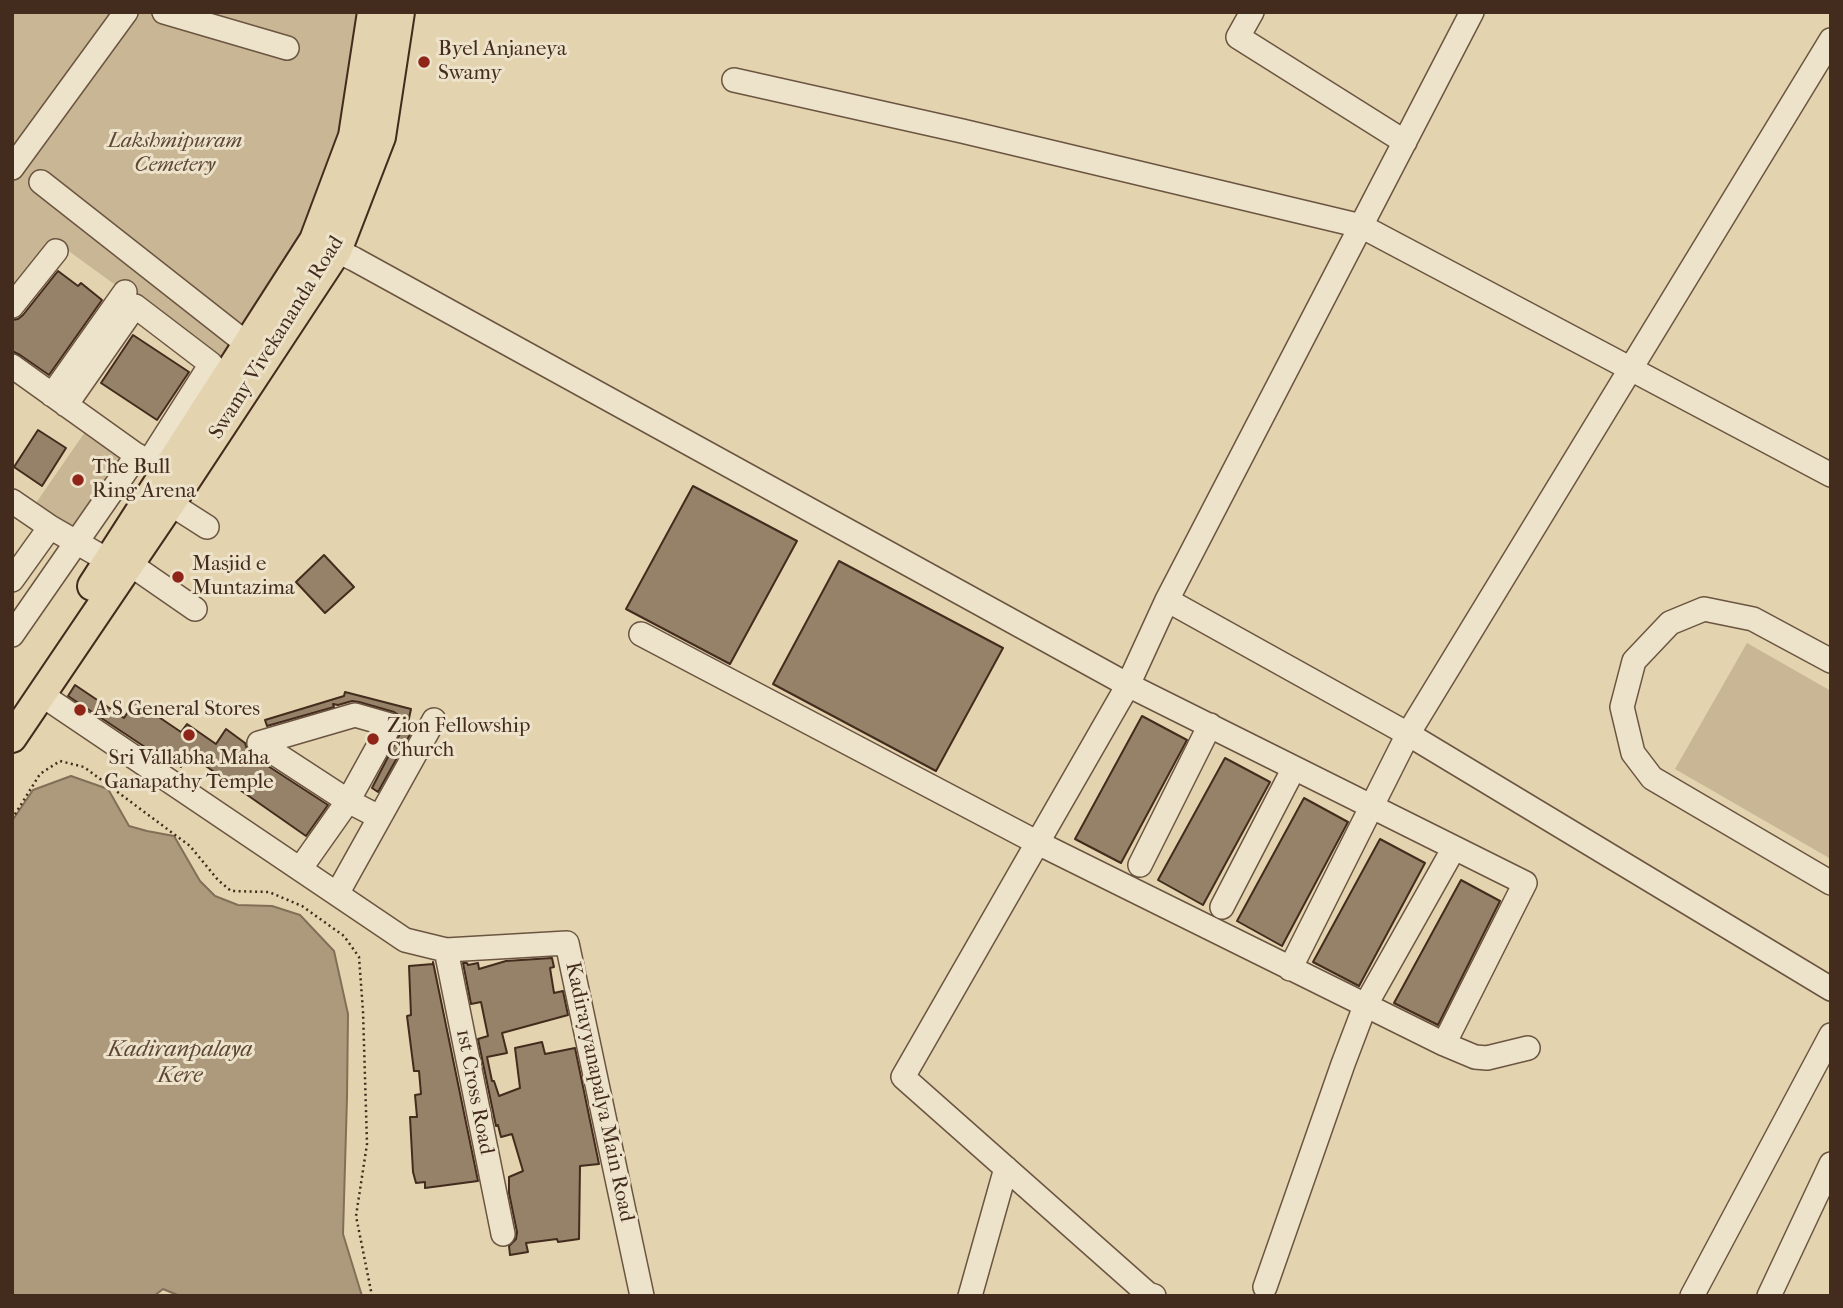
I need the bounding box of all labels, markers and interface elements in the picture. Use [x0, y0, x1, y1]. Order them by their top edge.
place label: Byel Anjaneya Swamy [438, 37, 567, 87]
marker: Byel Anjaneya Swamy [416, 54, 432, 70]
park label: Lakshmipuram Cemetery [108, 129, 242, 179]
street label: Swamy Vivekananda Road [204, 232, 350, 444]
place label: The Bull Ring Arena [92, 455, 196, 505]
marker: The Bull Ring Arena [70, 472, 86, 488]
place label: Masjid e Muntazima [192, 552, 295, 602]
marker: Masjid e Muntazima [170, 569, 186, 585]
place label: A S General Stores [94, 697, 260, 723]
marker: A S General Stores [72, 702, 88, 718]
place label: Zion Fellowship Church [387, 714, 530, 764]
marker: Sri Vallabha Maha Ganapathy Temple [181, 727, 197, 743]
marker: Zion Fellowship Church [365, 731, 381, 747]
place label: Sri Vallabha Maha Ganapathy Temple [104, 746, 274, 796]
street label: Kadirayyanapalya Main Road [559, 960, 639, 1224]
street label: 1st Cross Road [449, 1027, 499, 1157]
water label: Kadiranpalaya Kere [108, 1036, 252, 1090]

